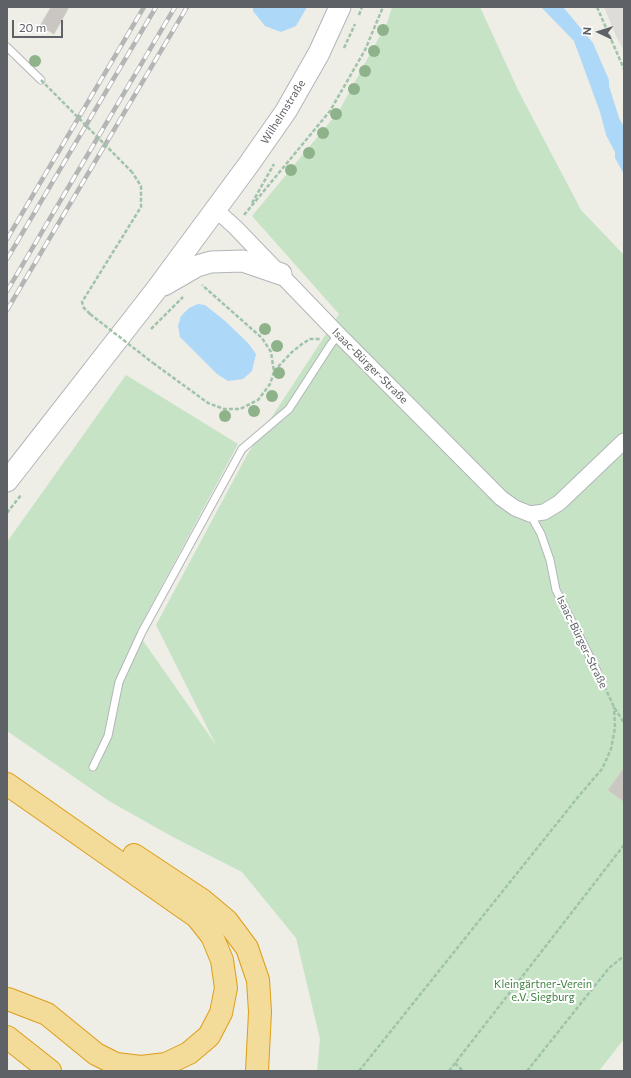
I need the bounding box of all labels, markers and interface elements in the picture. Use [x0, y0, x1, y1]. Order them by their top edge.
scale bar [14, 12, 65, 38]
north arrow [579, 12, 619, 52]
text: 20 m [19, 20, 46, 34]
text: N [580, 27, 593, 36]
street label: Wilhelmstraße [258, 77, 308, 147]
street label: Isaac-Bürger-Straße [329, 325, 411, 407]
street label: Isaac-Bürger-Straße [554, 594, 610, 690]
park label: Kleingärtner-Verein e.V. Siegburg [494, 977, 592, 1003]

